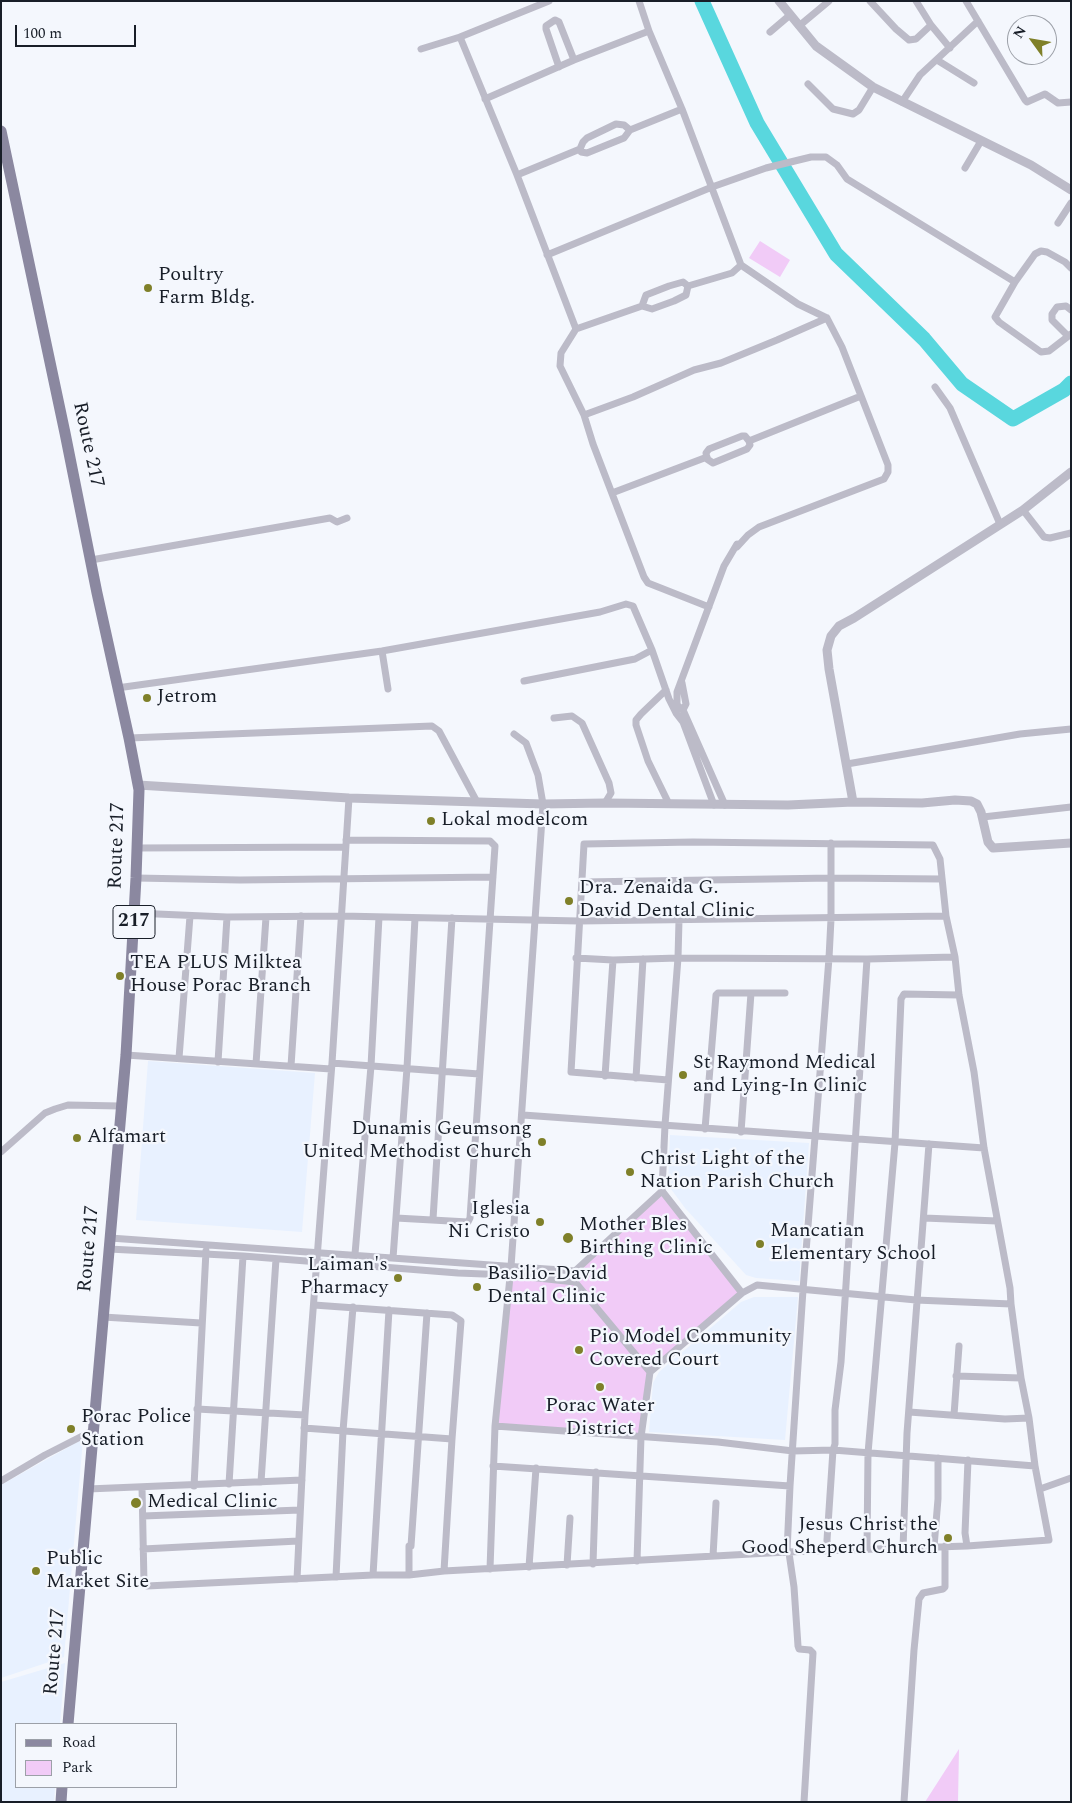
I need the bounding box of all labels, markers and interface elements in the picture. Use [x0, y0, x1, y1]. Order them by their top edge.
scale bar [18, 15, 139, 47]
north arrow [1007, 15, 1057, 65]
text: 100 m [23, 22, 62, 45]
text: N [1008, 22, 1032, 43]
place label: Poultry Farm Bldg. [158, 264, 255, 311]
marker: Poultry Farm Bldg. [142, 282, 154, 294]
street label: Route 217 [66, 400, 108, 490]
place label: Jetrom [157, 686, 217, 710]
marker: Jetrom [141, 692, 153, 704]
street label: Route 217 [104, 802, 132, 890]
place label: Lokal modelcom [441, 809, 588, 833]
marker: Lokal modelcom [425, 815, 437, 827]
place label: Dra. Zenaida G. David Dental Clinic [579, 877, 755, 924]
marker: Dra. Zenaida G. David Dental Clinic [563, 895, 575, 907]
road number: 217 [113, 906, 155, 939]
place label: TEA PLUS Milktea House Porac Branch [130, 952, 311, 999]
marker: TEA PLUS Milktea House Porac Branch [114, 970, 126, 982]
place label: St Raymond Medical and Lying-In Clinic [693, 1052, 876, 1099]
marker: St Raymond Medical and Lying-In Clinic [677, 1069, 689, 1081]
place label: Dunamis Geumsong United Methodist Church [303, 1118, 532, 1165]
place label: Alfamart [87, 1126, 166, 1150]
marker: Alfamart [71, 1132, 83, 1144]
marker: Dunamis Geumsong United Methodist Church [536, 1136, 548, 1148]
place label: Christ Light of the Nation Parish Church [640, 1148, 834, 1195]
marker: Christ Light of the Nation Parish Church [624, 1166, 636, 1178]
place label: Iglesia Ni Cristo [448, 1198, 530, 1245]
street label: Route 217 [74, 1205, 106, 1293]
place label: Mother Bles Birthing Clinic [579, 1214, 713, 1261]
marker: Iglesia Ni Cristo [534, 1216, 546, 1228]
place label: Mancatian Elementary School [770, 1220, 936, 1267]
marker: Mother Bles Birthing Clinic [561, 1231, 575, 1245]
marker: Mancatian Elementary School [754, 1238, 766, 1250]
place label: Laiman's Pharmacy [300, 1254, 388, 1301]
place label: Basilio-David Dental Clinic [487, 1263, 608, 1310]
marker: Laiman's Pharmacy [392, 1272, 404, 1284]
marker: Basilio-David Dental Clinic [471, 1281, 483, 1293]
place label: Pio Model Community Covered Court [589, 1326, 791, 1373]
marker: Pio Model Community Covered Court [573, 1344, 585, 1356]
marker: Porac Water District [594, 1381, 606, 1393]
place label: Porac Water District [545, 1395, 655, 1442]
place label: Porac Police Station [81, 1406, 191, 1453]
marker: Porac Police Station [65, 1423, 77, 1435]
place label: Medical Clinic [147, 1491, 277, 1515]
marker: Medical Clinic [129, 1496, 143, 1510]
place label: Jesus Christ the Good Sheperd Church [741, 1514, 938, 1561]
marker: Jesus Christ the Good Sheperd Church [942, 1532, 954, 1544]
place label: Public Market Site [46, 1548, 149, 1595]
marker: Public Market Site [30, 1565, 42, 1577]
street label: Route 217 [40, 1608, 72, 1696]
legend [15, 1723, 178, 1788]
text: Road [62, 1731, 96, 1754]
text: Park [62, 1756, 93, 1779]

